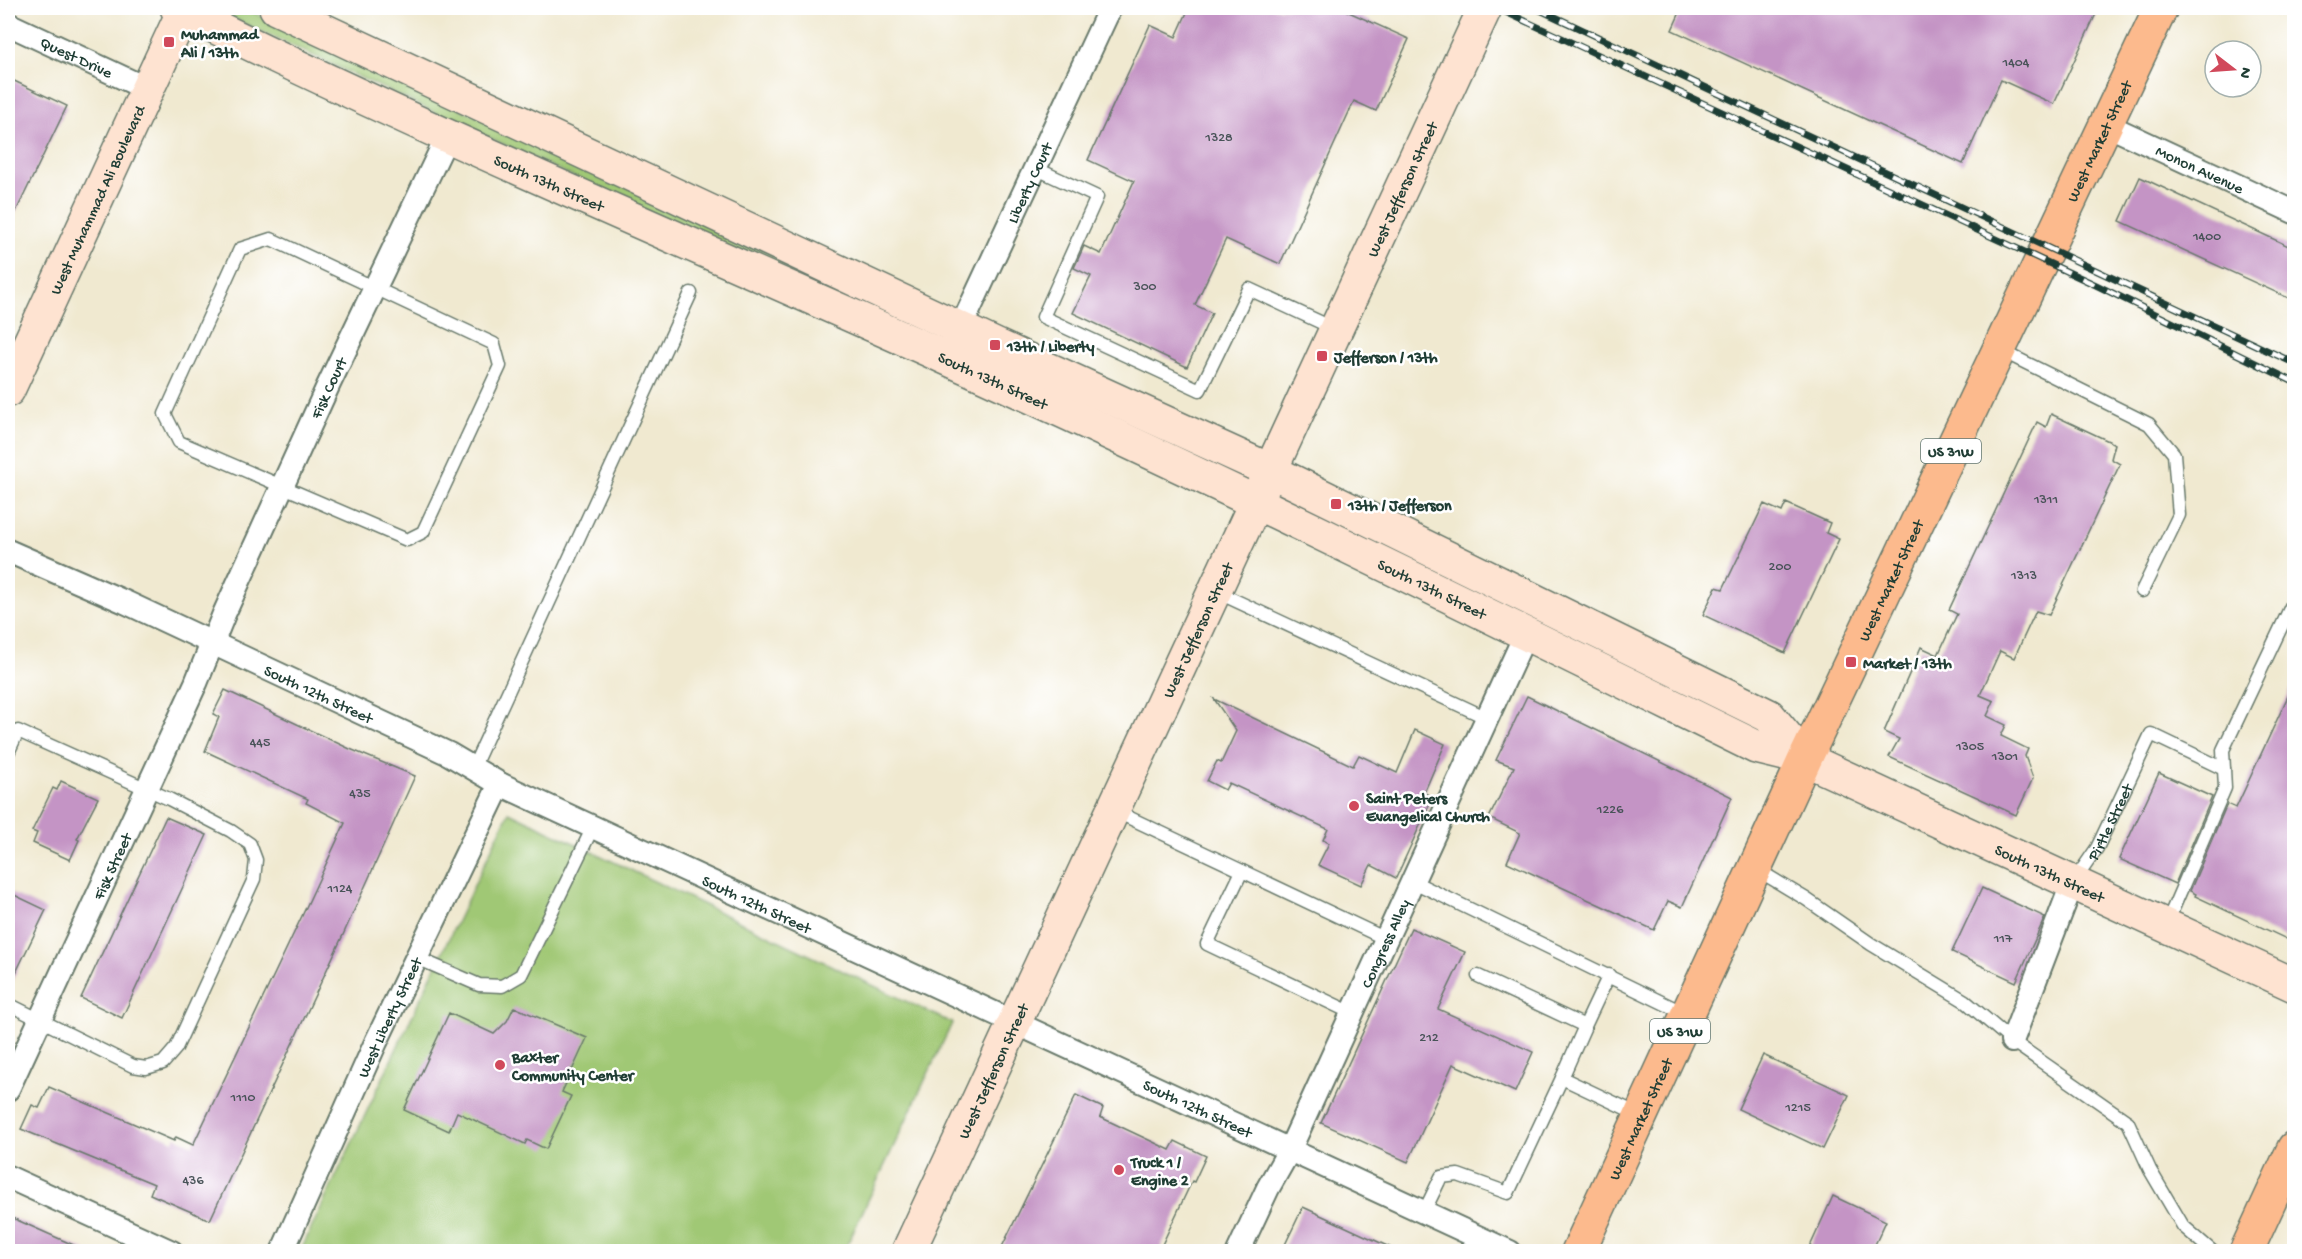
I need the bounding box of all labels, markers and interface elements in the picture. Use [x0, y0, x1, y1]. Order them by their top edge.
place label: Muhammad Ali / 13th [180, 27, 260, 64]
street label: Quest Drive [36, 34, 115, 85]
marker: Muhammad Ali / 13th [162, 35, 176, 49]
north arrow [2203, 39, 2263, 99]
house number: 1404 [2002, 55, 2030, 72]
text: N [2233, 65, 2255, 81]
street label: West Market Street [2064, 77, 2139, 206]
street label: West Muhammad Ali Boulevard [48, 102, 152, 298]
street label: West Jefferson Street [1365, 118, 1444, 261]
house number: 1328 [1204, 130, 1233, 147]
street label: Liberty Court [1005, 139, 1059, 227]
street label: Monon Avenue [2152, 143, 2246, 200]
street label: South 13th Street [490, 152, 607, 218]
house number: 1400 [2192, 229, 2221, 246]
house number: 300 [1132, 279, 1157, 296]
marker: 13th / Liberty [988, 338, 1002, 352]
place label: 13th / Liberty [1006, 339, 1095, 358]
street label: South 13th Street [934, 349, 1051, 417]
marker: Jefferson / 13th [1315, 349, 1329, 363]
place label: Jefferson / 13th [1333, 349, 1438, 369]
street label: Fisk Court [308, 354, 354, 423]
road number: US 31W [1921, 439, 1981, 463]
house number: 1311 [2033, 492, 2058, 509]
marker: 13th / Jefferson [1329, 497, 1343, 511]
place label: 13th / Jefferson [1347, 497, 1452, 517]
street label: West Market Street [1856, 516, 1931, 645]
street label: South 13th Street [1373, 556, 1490, 626]
street label: West Jefferson Street [1160, 559, 1240, 702]
house number: 200 [1769, 559, 1791, 576]
house number: 1313 [2010, 568, 2037, 585]
marker: Market / 13th [1844, 655, 1858, 669]
place label: Market / 13th [1863, 656, 1952, 675]
street label: South 12th Street [260, 663, 376, 731]
house number: 445 [250, 735, 270, 752]
house number: 1305 [1955, 739, 1984, 756]
house number: 1301 [1991, 749, 2018, 766]
street label: Pirtle Street [2085, 780, 2140, 866]
house number: 435 [349, 786, 371, 803]
place label: Saint Peters Evangelical Church [1366, 791, 1490, 828]
marker: Saint Peters Evangelical Church [1347, 799, 1361, 813]
house number: 1226 [1596, 802, 1624, 819]
street label: Fisk Street [91, 830, 139, 904]
street label: South 13th Street [1991, 842, 2108, 910]
street label: South 12th Street [698, 873, 814, 940]
house number: 1124 [327, 881, 353, 898]
street label: Congress Alley [1359, 897, 1416, 992]
house number: 117 [1993, 931, 2013, 948]
street label: West Liberty Street [355, 954, 429, 1081]
street label: West Jefferson Street [956, 1000, 1035, 1143]
road number: US 31W [1650, 1019, 1710, 1043]
house number: 212 [1419, 1030, 1439, 1047]
place label: Baxter Community Center [511, 1050, 636, 1087]
street label: West Market Street [1606, 1055, 1680, 1184]
marker: Baxter Community Center [493, 1058, 507, 1072]
street label: South 12th Street [1139, 1077, 1255, 1145]
house number: 1110 [230, 1090, 255, 1107]
house number: 1215 [1784, 1100, 1811, 1117]
place label: Truck 1 / Engine 2 [1129, 1155, 1189, 1192]
marker: Truck 1 / Engine 2 [1112, 1163, 1126, 1177]
house number: 436 [183, 1173, 204, 1190]

